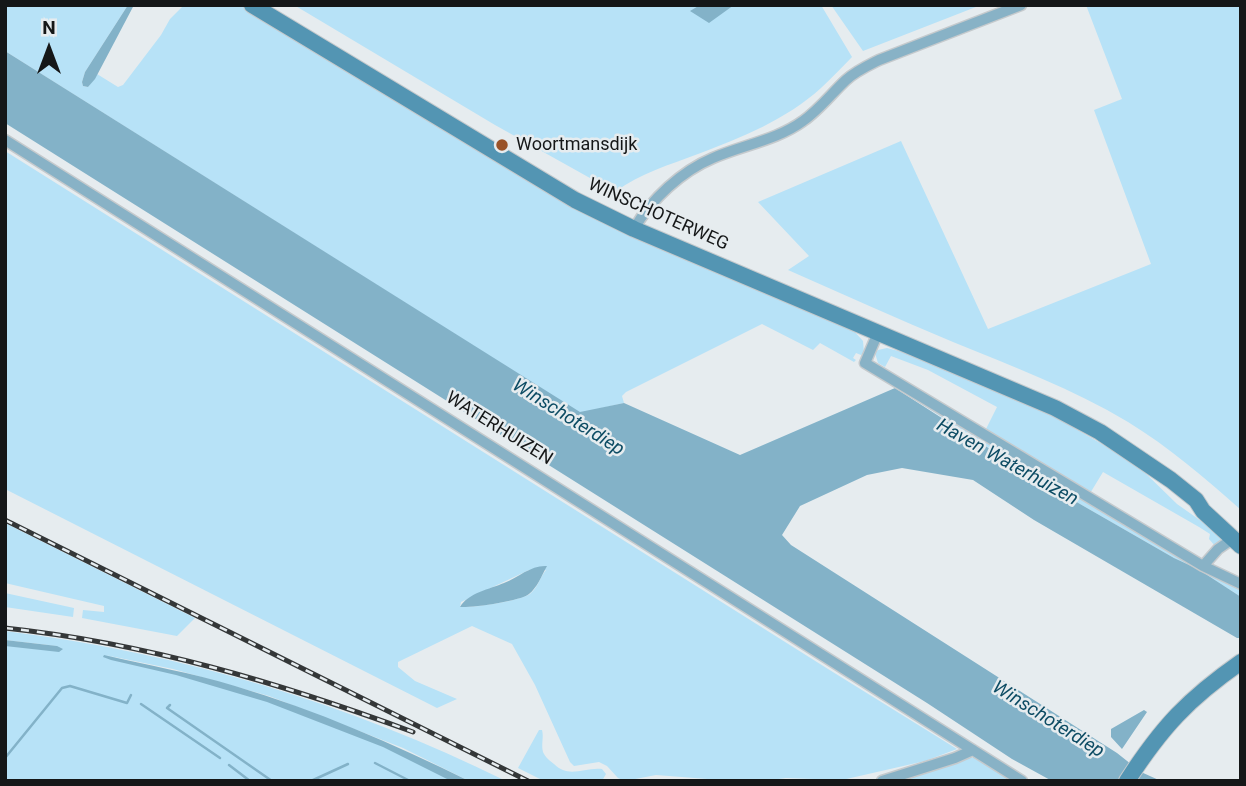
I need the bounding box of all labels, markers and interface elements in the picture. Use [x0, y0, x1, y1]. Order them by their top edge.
north arrow [14, 14, 84, 84]
text: N [42, 16, 56, 39]
place label: Woortmansdijk [516, 134, 637, 156]
marker: Woortmansdijk [494, 137, 510, 153]
street label: WINSCHOTERWEG [584, 174, 732, 256]
water label: Winschoterdiep [508, 375, 628, 461]
street label: WATERHUIZEN [442, 388, 556, 470]
water label: Haven Waterhuizen [932, 415, 1082, 511]
water label: Winschoterdiep [988, 677, 1108, 763]

